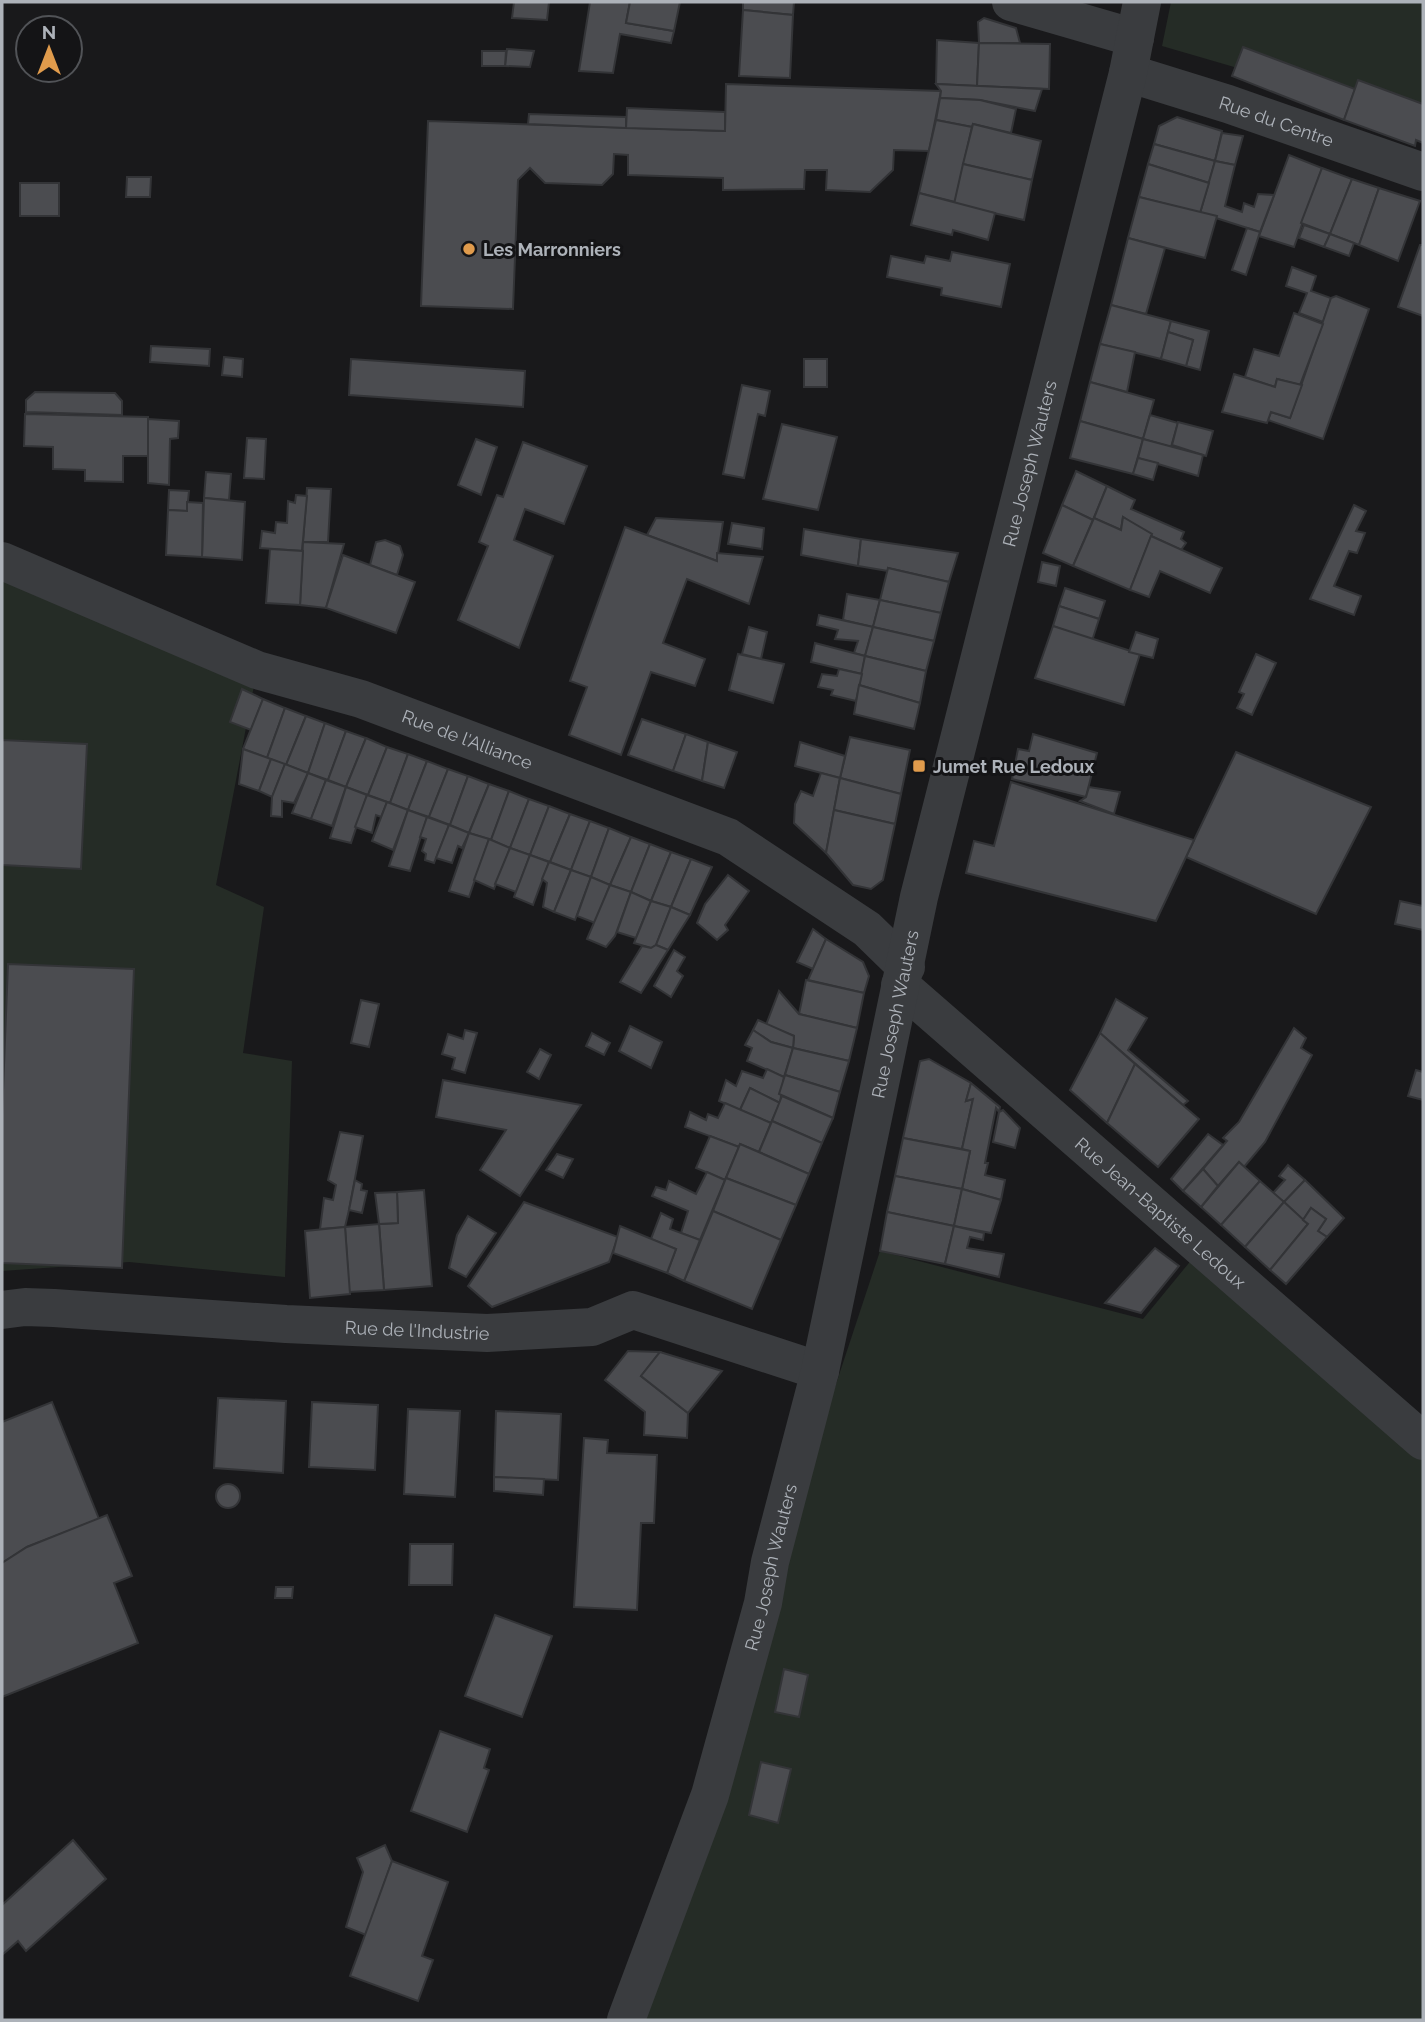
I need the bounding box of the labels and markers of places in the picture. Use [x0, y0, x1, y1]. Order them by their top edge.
place label: Les Marronniers [483, 239, 621, 260]
marker: Les Marronniers [461, 241, 477, 257]
place label: Jumet Rue Ledoux [933, 756, 1094, 777]
marker: Jumet Rue Ledoux [911, 758, 927, 774]

